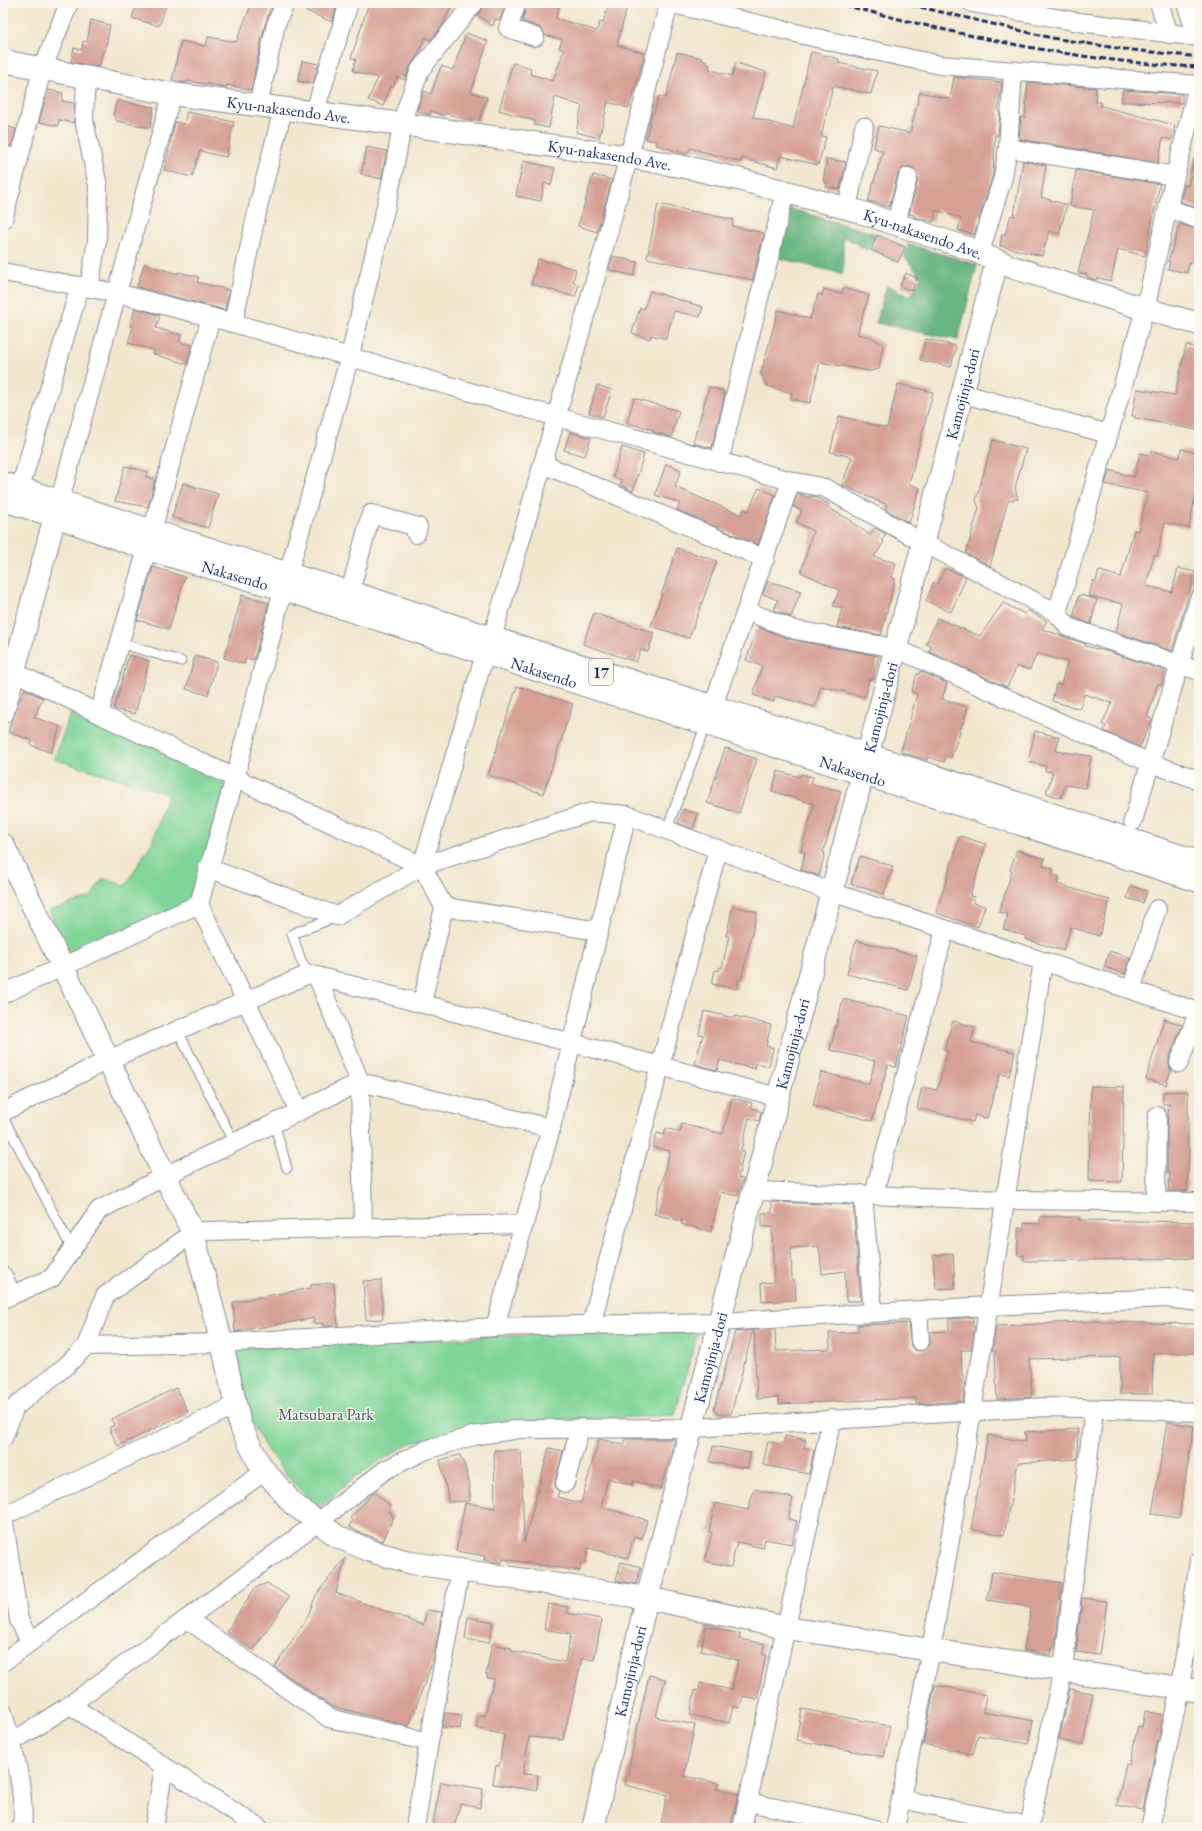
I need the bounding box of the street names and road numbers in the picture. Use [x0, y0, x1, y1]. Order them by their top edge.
street label: Kyu-nakasendo Ave. [225, 91, 352, 128]
street label: Kyu-nakasendo Ave. [546, 135, 673, 175]
street label: Kyu-nakasendo Ave. [861, 203, 986, 264]
street label: Kamojinja-dori [940, 346, 984, 442]
street label: Nakasendo [199, 555, 271, 595]
street label: Nakasendo [508, 652, 580, 693]
road number: 17 [589, 659, 613, 685]
street label: Kamojinja-dori [858, 659, 902, 755]
street label: Nakasendo [817, 750, 889, 791]
street label: Kamojinja-dori [770, 996, 814, 1092]
street label: Kamojinja-dori [688, 1309, 732, 1405]
street label: Kamojinja-dori [609, 1623, 651, 1719]

